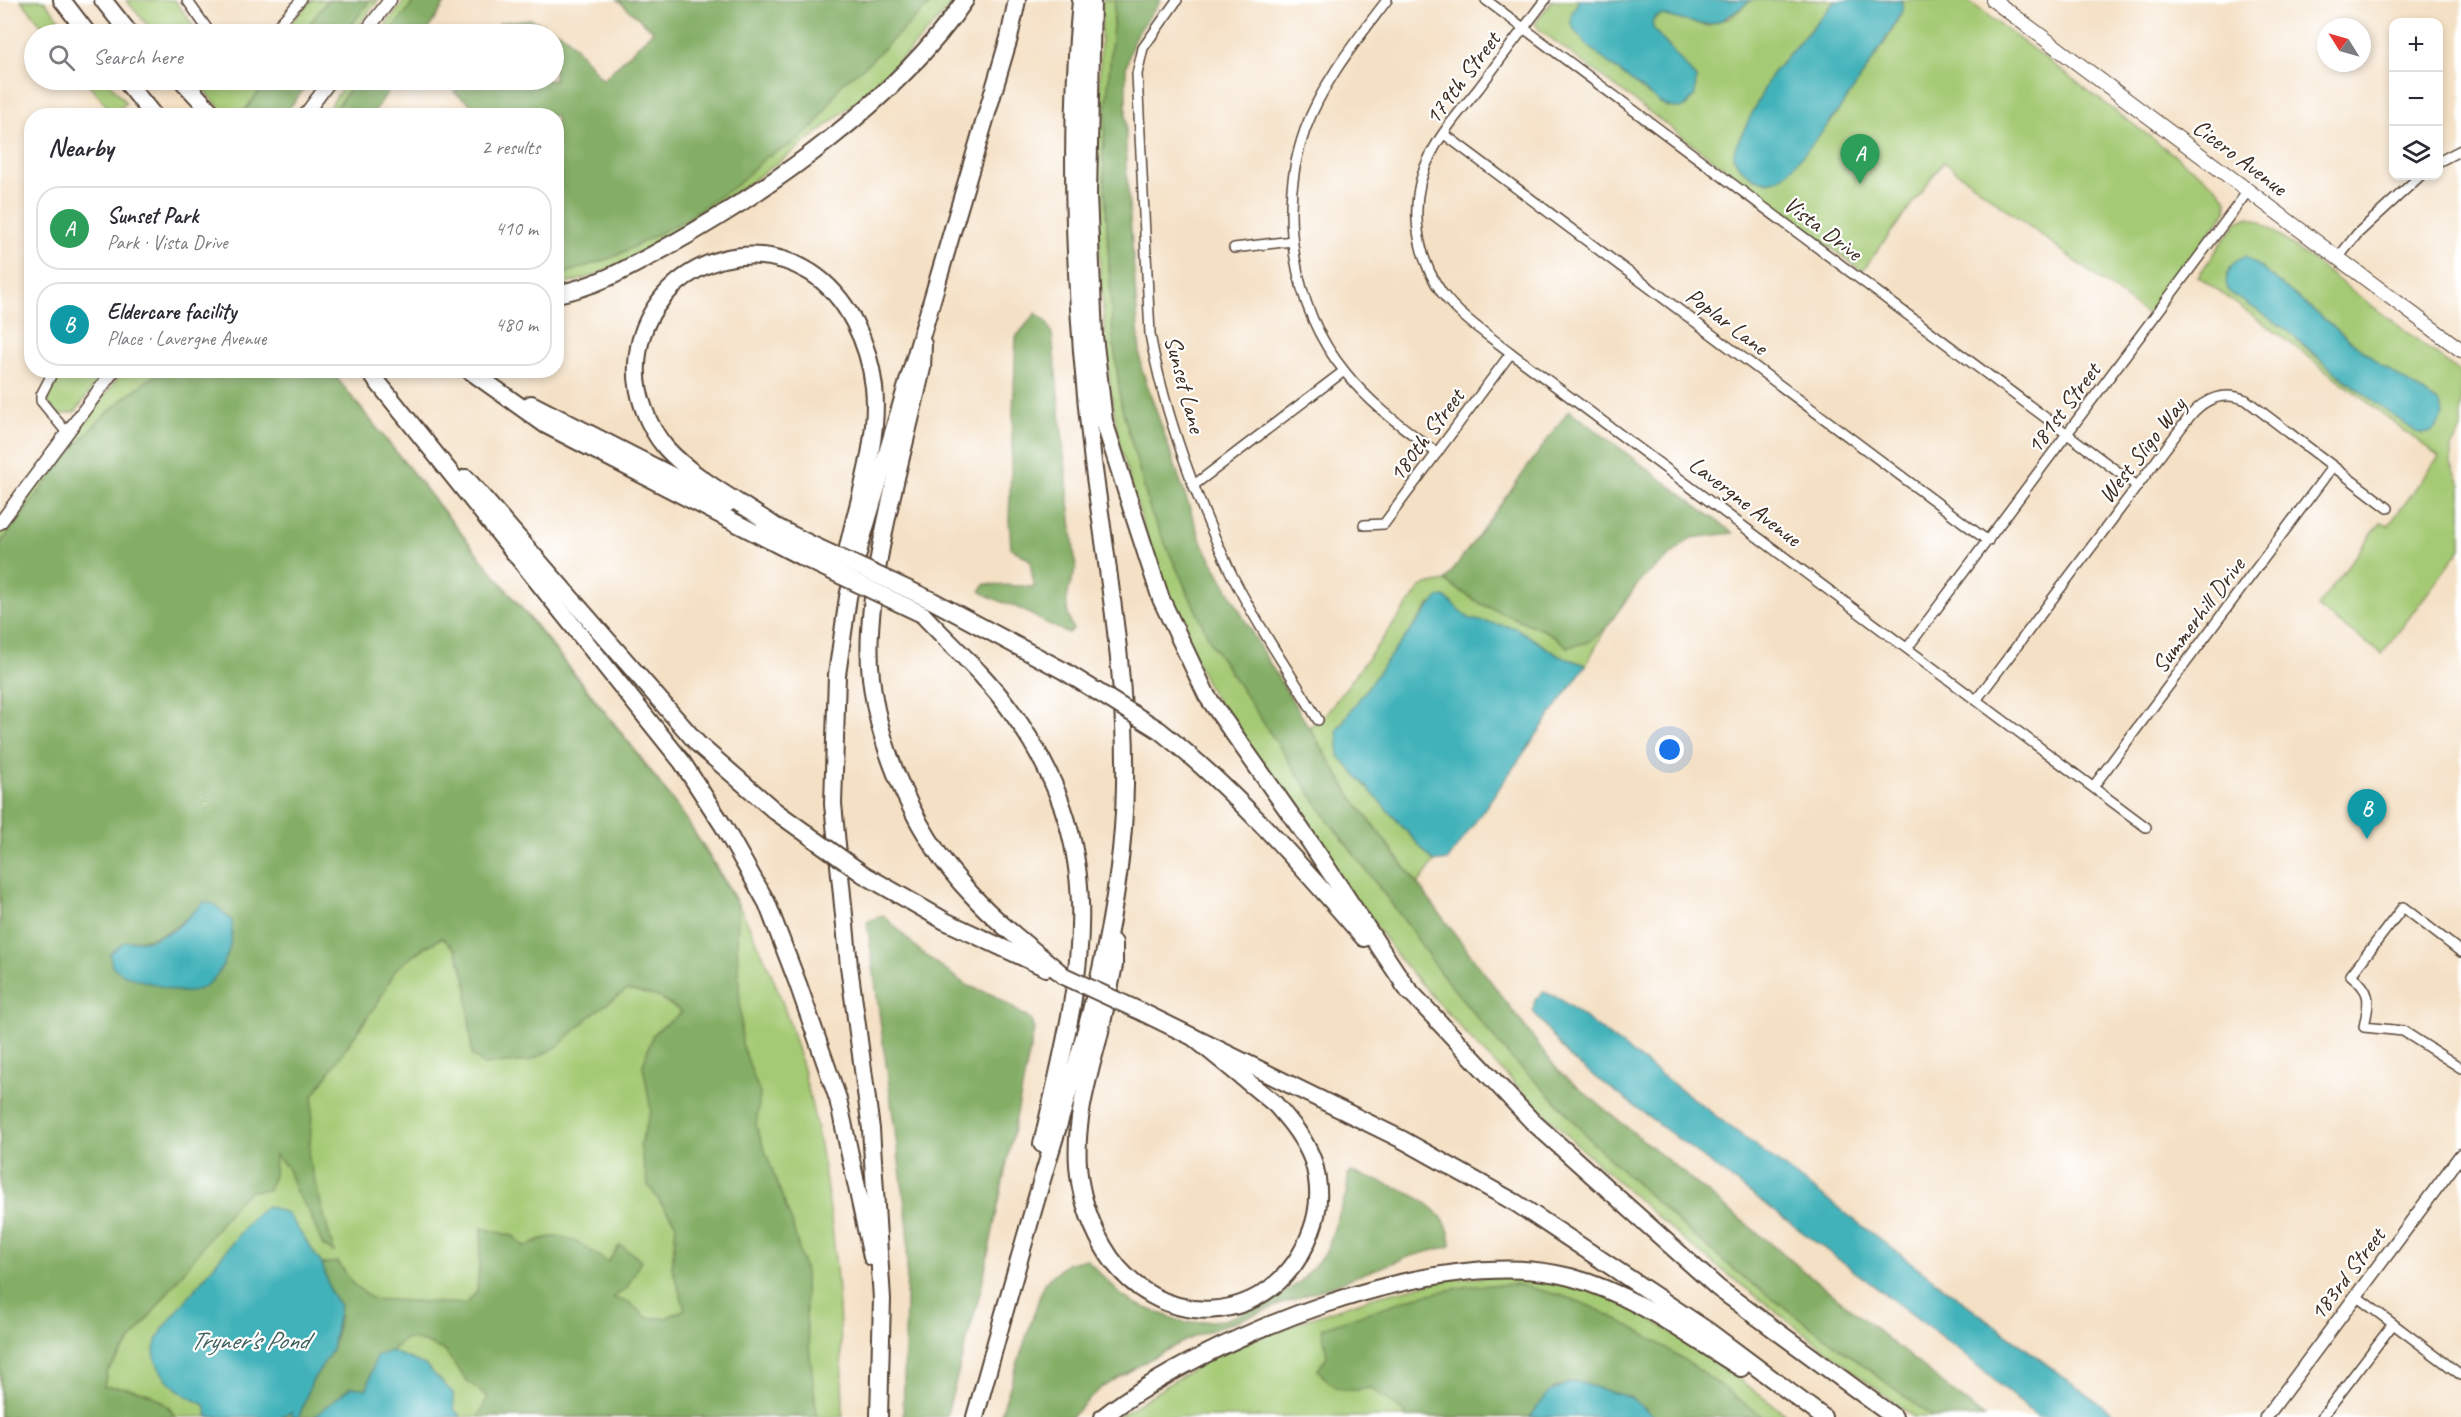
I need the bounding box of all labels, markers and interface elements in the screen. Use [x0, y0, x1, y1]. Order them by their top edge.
north arrow [2317, 18, 2371, 72]
map controls [2389, 18, 2443, 180]
button: + [2389, 18, 2443, 72]
search box [24, 24, 564, 90]
street label: 179th Street [1417, 24, 1508, 130]
icon: search [45, 41, 78, 74]
text: Search here [93, 43, 183, 71]
button: − [2389, 72, 2443, 126]
street label: Cicero Avenue [2187, 112, 2295, 204]
button: layers [2389, 126, 2443, 180]
text: Nearby [48, 131, 113, 164]
pin: A [1840, 134, 1880, 184]
text: 2 results [481, 135, 540, 160]
street label: Vista Drive [1778, 189, 1870, 269]
text: Sunset Park [107, 202, 198, 230]
text: A [64, 216, 75, 241]
text: 410 m [495, 216, 538, 241]
text: Park · Vista Drive [107, 230, 228, 255]
street label: Poplar Lane [1680, 281, 1776, 363]
text: Eldercare facility [107, 298, 236, 326]
text: B [64, 312, 75, 337]
text: 480 m [495, 312, 538, 337]
text: Place · Lavergne Avenue [107, 326, 266, 351]
street label: Sunset Lane [1158, 332, 1213, 438]
street label: 181st Street [2019, 355, 2108, 459]
street label: 180th Street [1381, 381, 1472, 487]
street label: West Sligo Way [2091, 390, 2194, 509]
street label: Lavergne Avenue [1683, 449, 1809, 554]
street label: Summerhill Drive [2145, 549, 2253, 679]
your location [1655, 735, 1684, 764]
pin: B [2348, 790, 2386, 839]
street label: 183rd Street [2302, 1220, 2393, 1326]
water label: Tryner's Pond [190, 1324, 316, 1357]

